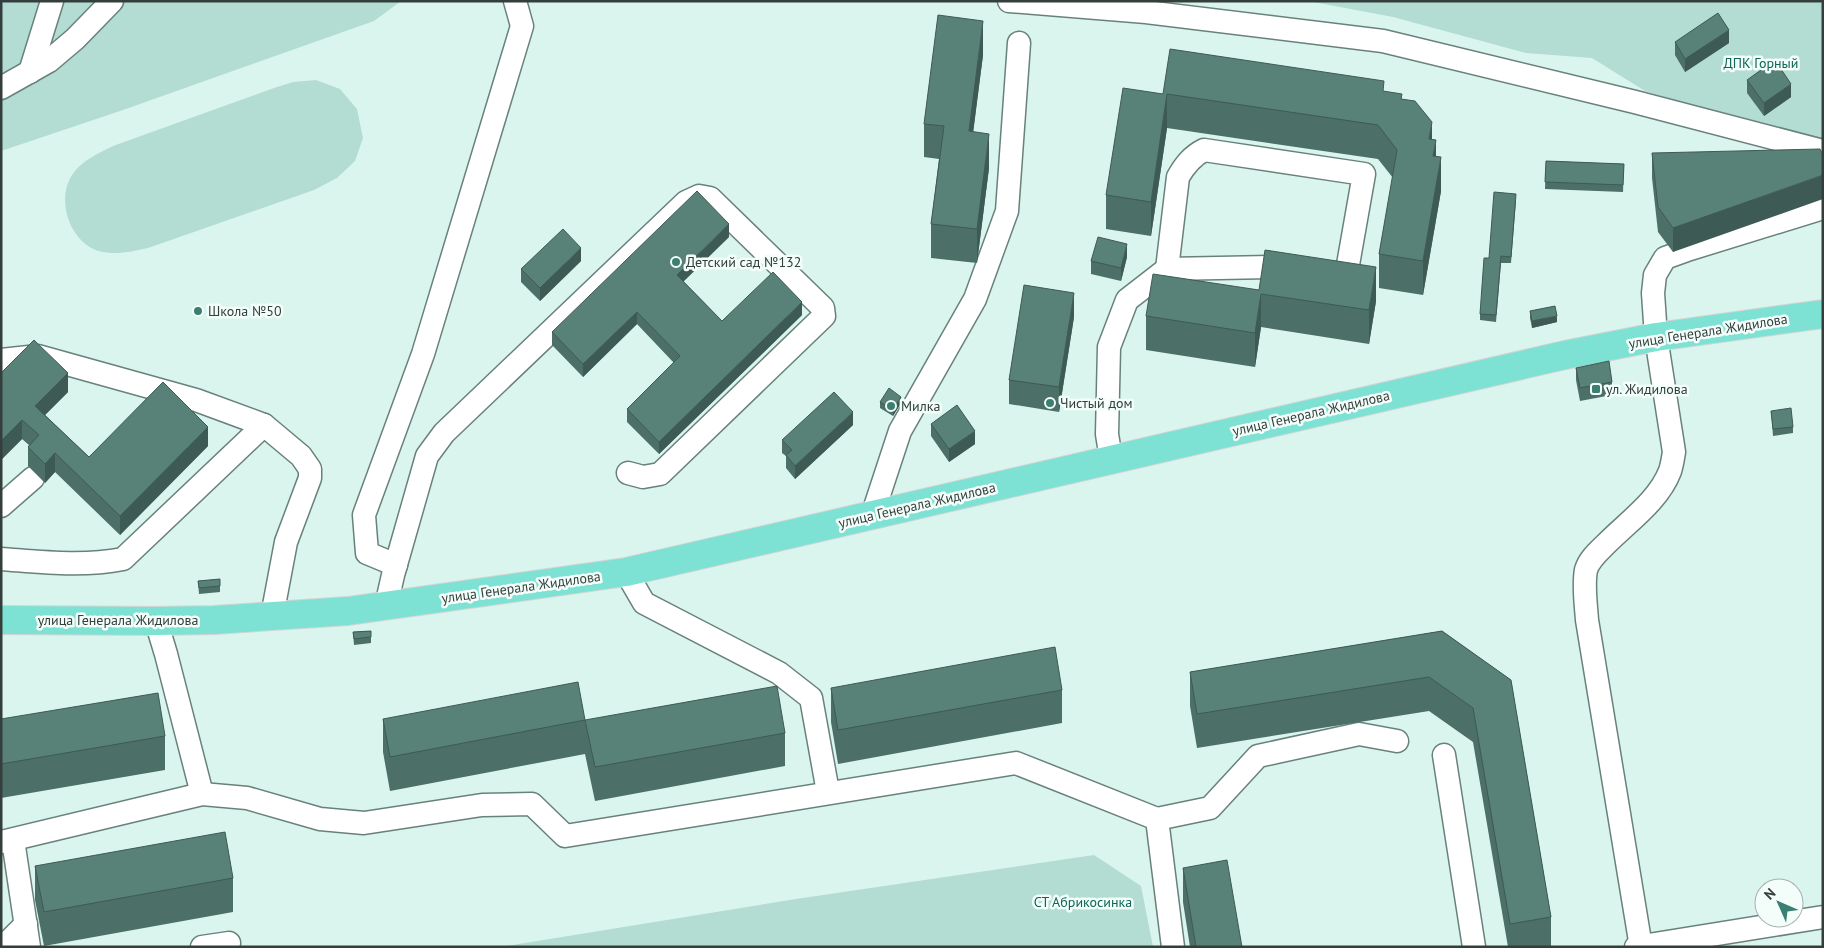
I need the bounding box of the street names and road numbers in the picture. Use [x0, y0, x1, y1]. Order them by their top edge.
street label: улица Генерала Жидилова [1627, 310, 1789, 352]
street label: улица Генерала Жидилова [1231, 386, 1391, 440]
street label: улица Генерала Жидилова [837, 478, 997, 532]
street label: улица Генерала Жидилова [440, 567, 602, 607]
street label: улица Генерала Жидилова [38, 611, 198, 629]

